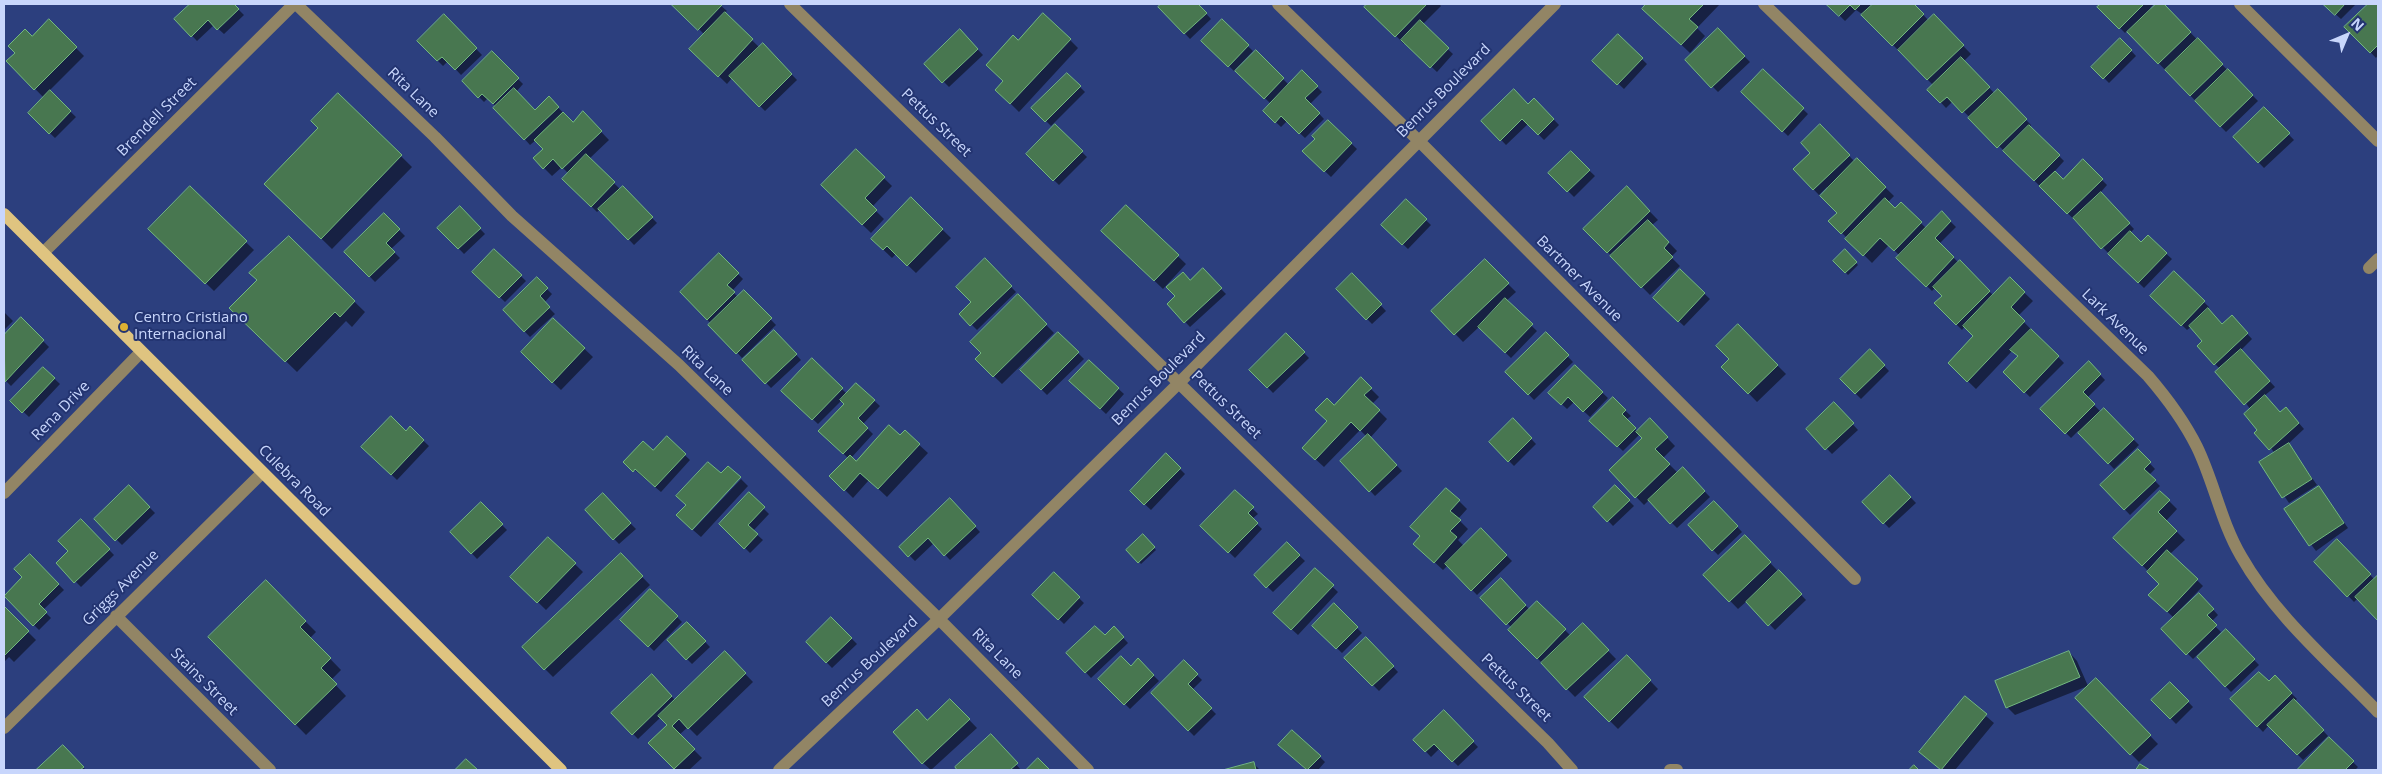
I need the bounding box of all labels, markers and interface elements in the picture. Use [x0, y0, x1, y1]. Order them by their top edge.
north arrow [2322, 10, 2372, 60]
text: N [2347, 13, 2369, 35]
street label: Benrus Boulevard [1393, 40, 1495, 142]
street label: Rita Lane [384, 64, 442, 122]
street label: Brendell Street [114, 74, 200, 160]
street label: Pettus Street [897, 85, 975, 161]
street label: Bartmer Avenue [1532, 232, 1626, 326]
street label: Lark Avenue [2078, 286, 2152, 358]
place label: Centro Cristiano Internacional [134, 309, 248, 344]
marker: Centro Cristiano Internacional [118, 321, 130, 333]
street label: Benrus Boulevard [1108, 328, 1210, 430]
street label: Rita Lane [678, 342, 736, 400]
street label: Pettus Street [1187, 367, 1265, 443]
street label: Rena Drive [28, 377, 94, 445]
street label: Culebra Road [254, 441, 334, 521]
street label: Griggs Avenue [79, 546, 163, 630]
street label: Benrus Boulevard [818, 613, 922, 711]
street label: Rita Lane [968, 625, 1026, 683]
street label: Stains Street [167, 645, 241, 719]
street label: Pettus Street [1477, 650, 1555, 726]

